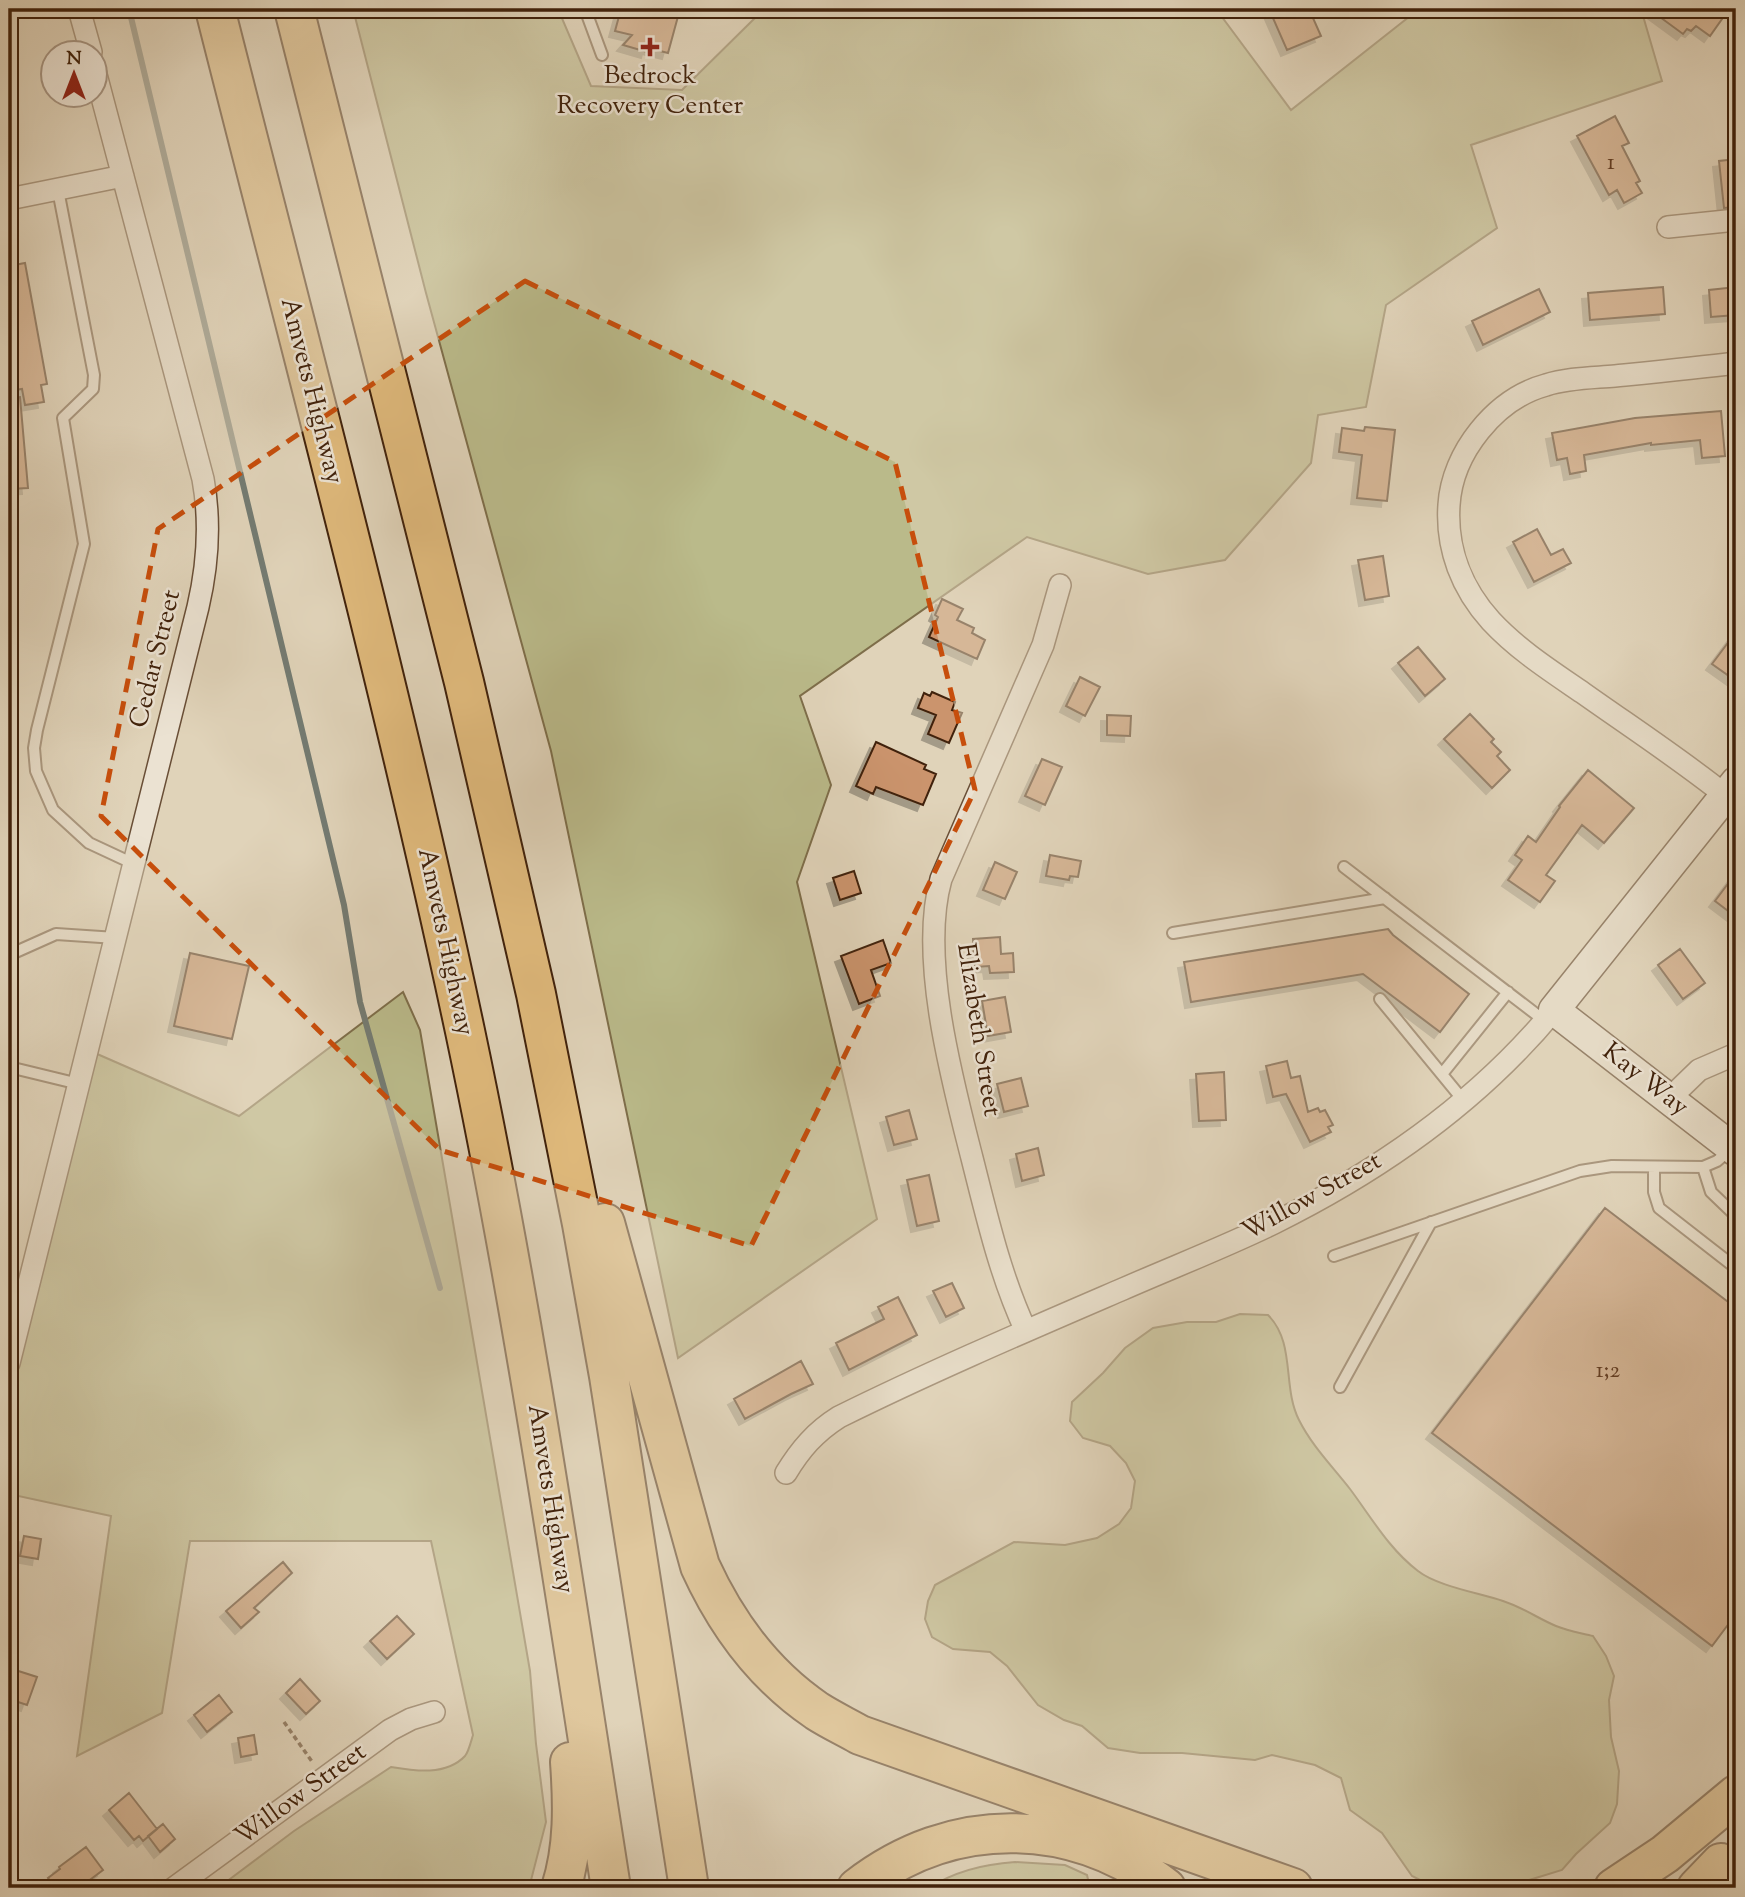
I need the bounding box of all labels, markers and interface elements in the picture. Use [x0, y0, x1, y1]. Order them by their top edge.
marker: Bedrock Recovery Center [640, 37, 660, 57]
north arrow [38, 38, 108, 108]
text: N [66, 46, 82, 73]
place label: Bedrock Recovery Center [557, 58, 744, 125]
house number: 1 [1607, 147, 1615, 180]
street label: Amvets Highway [270, 294, 352, 488]
street label: Cedar Street [121, 586, 191, 732]
street label: Amvets Highway [407, 845, 483, 1039]
street label: Elizabeth Street [946, 941, 1010, 1119]
street label: Kay Way [1594, 1034, 1696, 1126]
street label: Willow Street [1235, 1143, 1389, 1251]
house number: 1;2 [1596, 1355, 1621, 1388]
street label: Amvets Highway [517, 1402, 583, 1596]
street label: Willow Street [228, 1735, 374, 1855]

